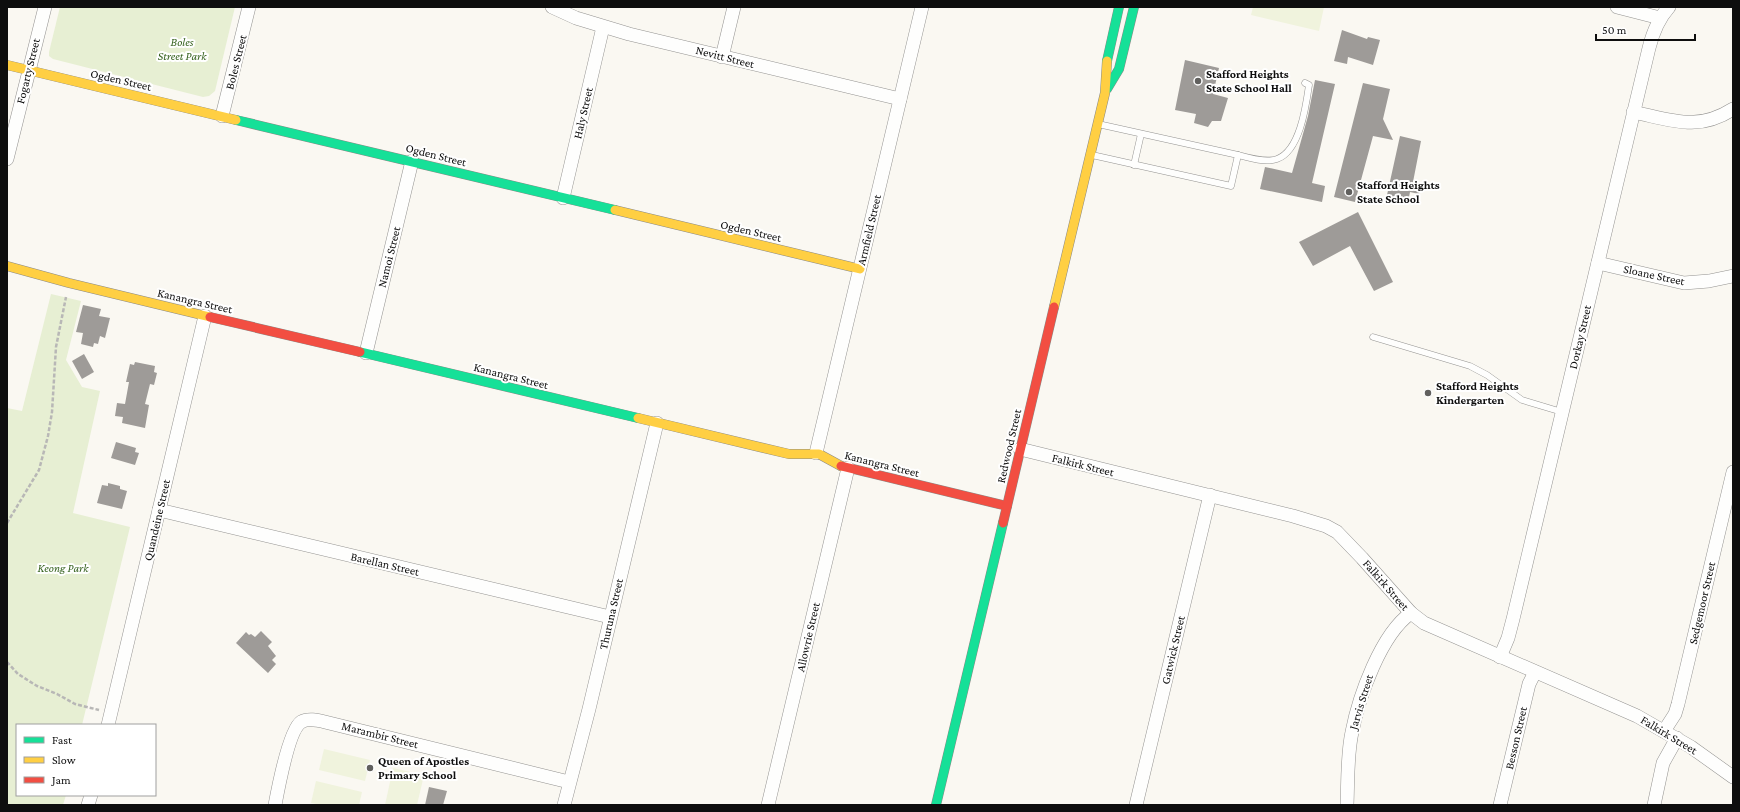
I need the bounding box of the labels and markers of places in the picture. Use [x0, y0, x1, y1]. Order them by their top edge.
place label: Stafford Heights State School Hall [1206, 67, 1292, 95]
marker: Stafford Heights State School Hall [1193, 76, 1203, 86]
place label: Stafford Heights State School [1357, 178, 1440, 206]
marker: Stafford Heights State School [1344, 187, 1354, 197]
place label: Stafford Heights Kindergarten [1436, 379, 1519, 407]
marker: Stafford Heights Kindergarten [1423, 388, 1433, 398]
place label: Queen of Apostles Primary School [378, 754, 469, 782]
marker: Queen of Apostles Primary School [365, 763, 375, 773]

